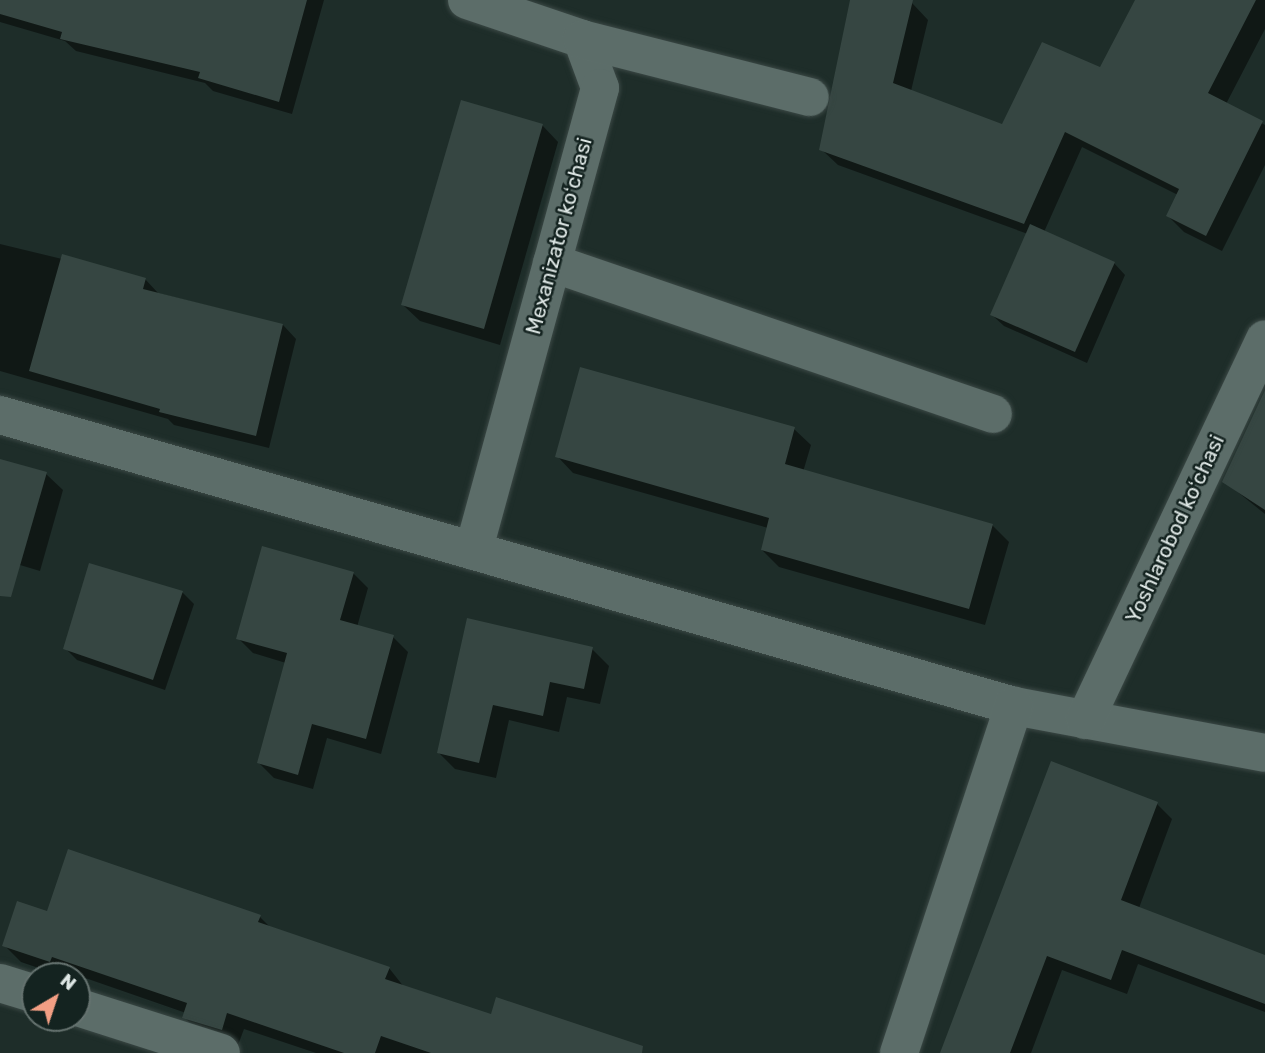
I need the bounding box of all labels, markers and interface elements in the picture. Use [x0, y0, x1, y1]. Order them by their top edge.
street label: Mexanizator koʻchasi [521, 135, 597, 337]
street label: Yoshlarobod koʻchasi [1120, 431, 1230, 627]
north arrow [21, 962, 91, 1032]
text: N [56, 969, 81, 995]

